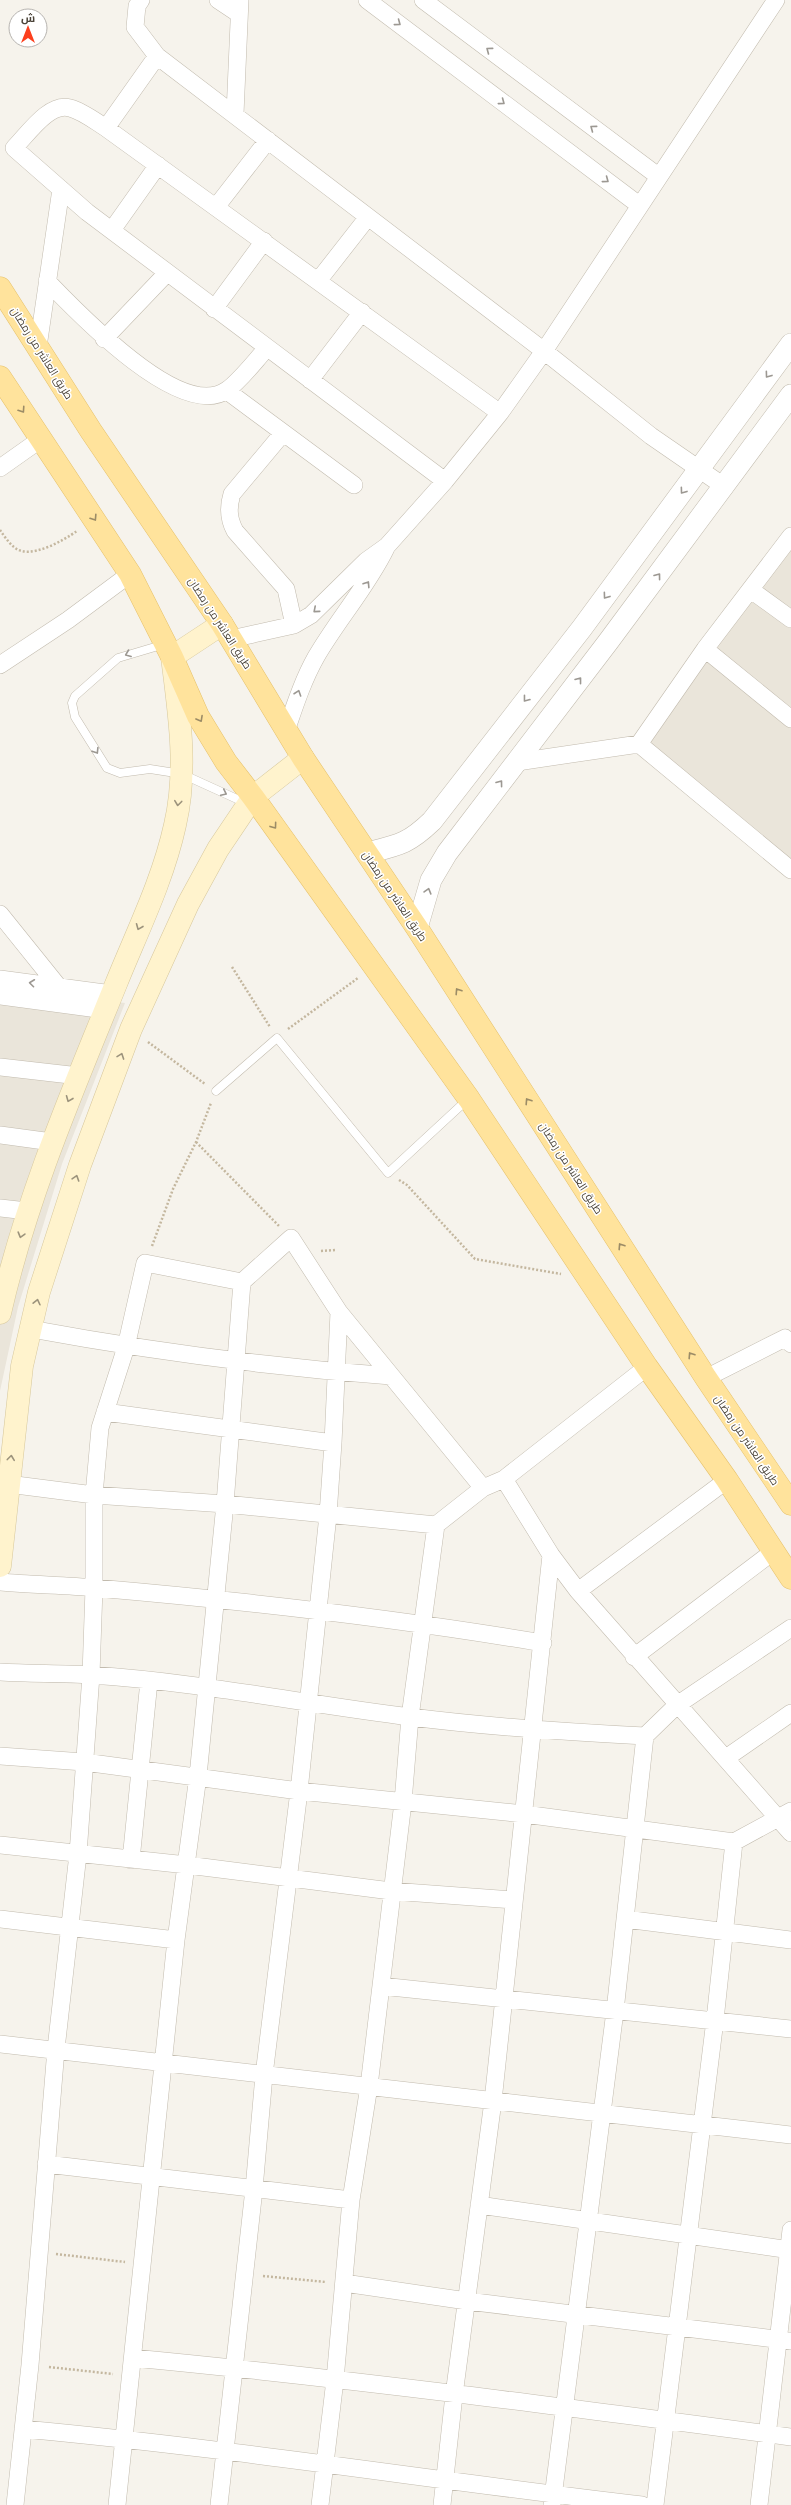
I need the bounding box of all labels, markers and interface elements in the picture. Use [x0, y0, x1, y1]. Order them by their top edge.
north arrow [8, 8, 48, 48]
text: ش [21, 12, 35, 25]
one-way arrow [394, 19, 401, 26]
one-way arrow [487, 48, 494, 55]
one-way arrow [498, 97, 505, 104]
one-way arrow [591, 126, 598, 133]
one-way arrow [602, 175, 609, 182]
street label: طريق العاشر من رمضان [8, 305, 75, 402]
one-way arrow [766, 371, 773, 378]
one-way arrow [17, 405, 24, 412]
one-way arrow [680, 487, 687, 494]
one-way arrow [89, 514, 97, 521]
one-way arrow [653, 574, 660, 581]
street label: طريق العاشر من رمضان [185, 575, 254, 671]
one-way arrow [362, 581, 369, 588]
one-way arrow [603, 592, 610, 599]
one-way arrow [314, 605, 321, 612]
one-way arrow [125, 650, 132, 658]
one-way arrow [575, 678, 582, 685]
one-way arrow [294, 690, 302, 697]
one-way arrow [523, 695, 531, 702]
one-way arrow [195, 715, 203, 722]
one-way arrow [91, 747, 99, 754]
one-way arrow [496, 781, 503, 788]
one-way arrow [220, 788, 227, 796]
one-way arrow [174, 800, 183, 806]
one-way arrow [269, 821, 276, 828]
street label: طريق العاشر من رمضان [359, 849, 430, 944]
one-way arrow [423, 887, 432, 894]
one-way arrow [136, 923, 144, 930]
one-way arrow [29, 979, 35, 988]
one-way arrow [456, 989, 463, 996]
one-way arrow [116, 1053, 124, 1060]
one-way arrow [66, 1096, 74, 1103]
one-way arrow [525, 1098, 533, 1105]
street label: طريق العاشر من رمضان [536, 1120, 605, 1216]
one-way arrow [71, 1175, 80, 1182]
one-way arrow [17, 1231, 26, 1238]
one-way arrow [618, 1243, 626, 1250]
one-way arrow [32, 1299, 41, 1306]
one-way arrow [688, 1352, 696, 1359]
street label: طريق العاشر من رمضان [711, 1393, 782, 1488]
one-way arrow [6, 1455, 15, 1461]

